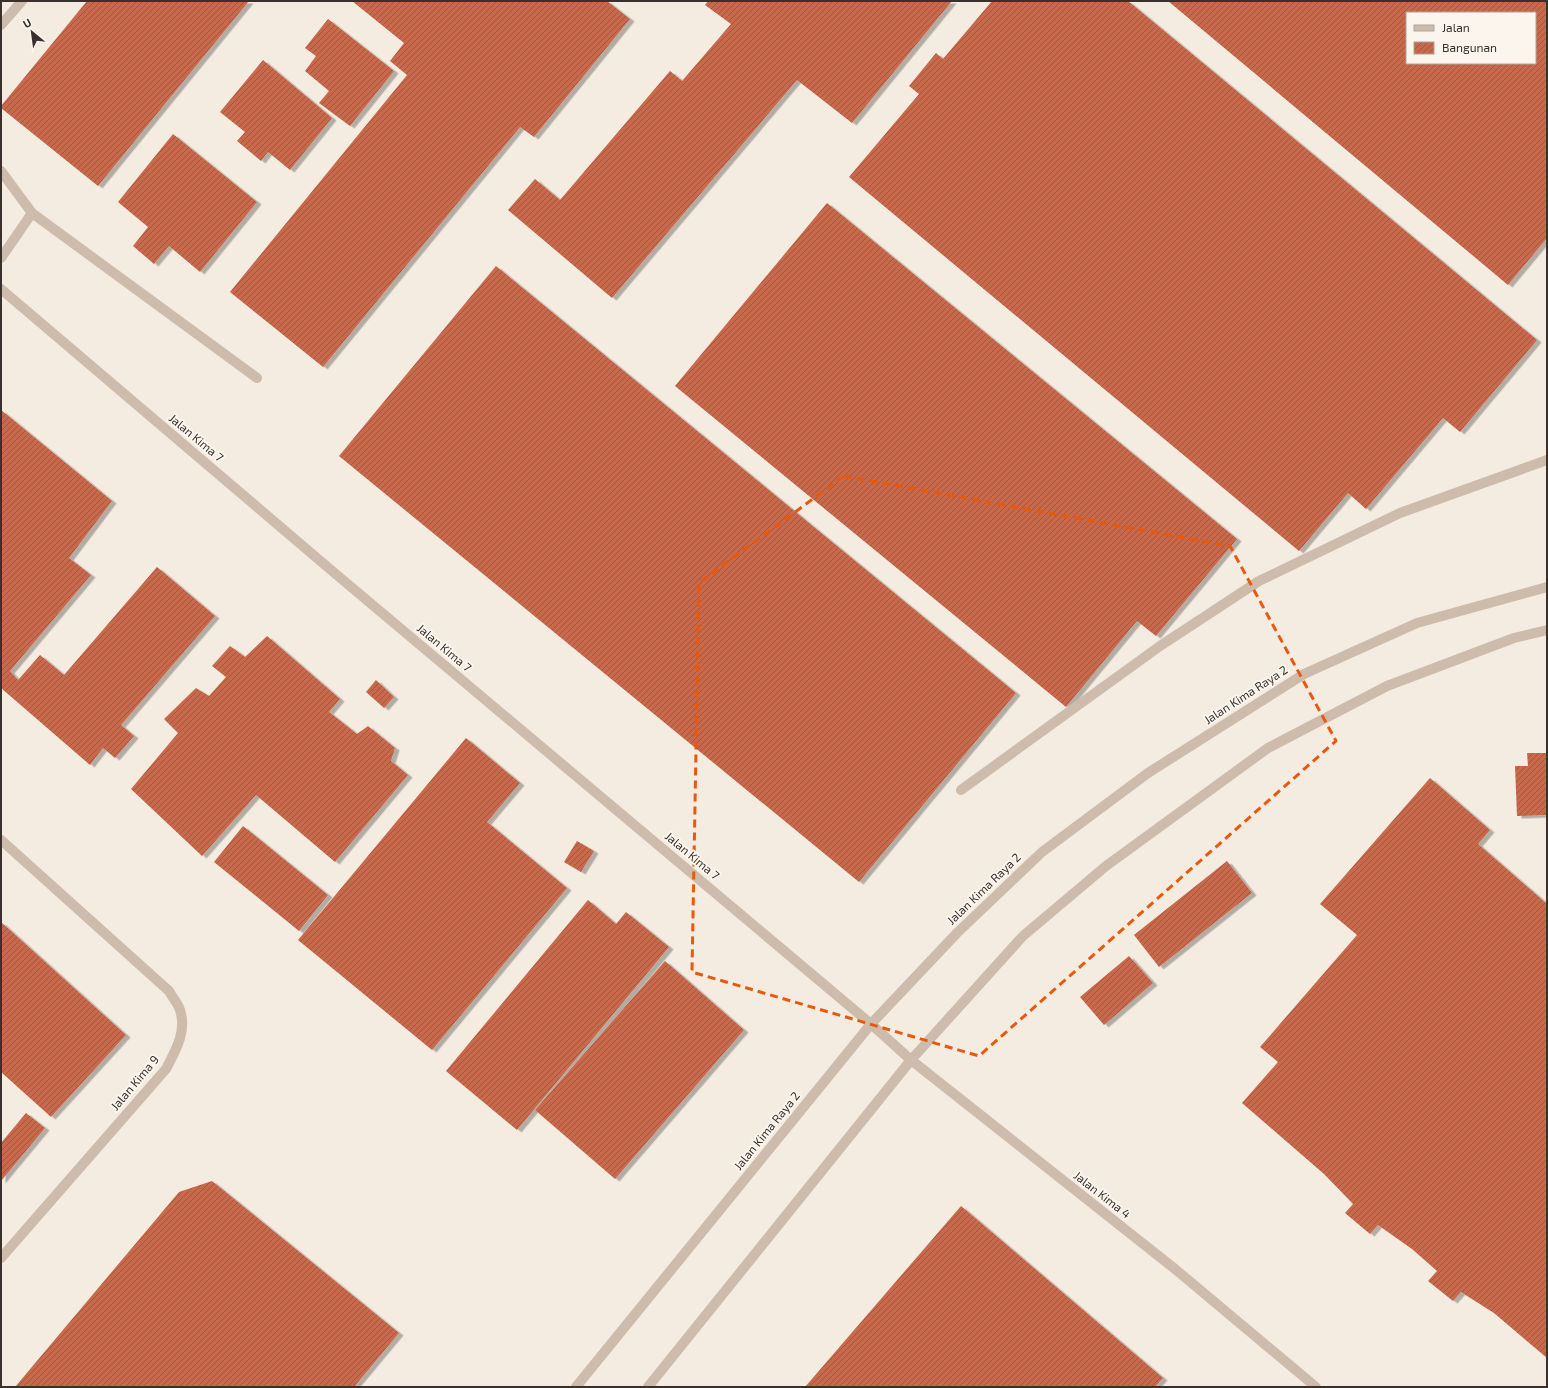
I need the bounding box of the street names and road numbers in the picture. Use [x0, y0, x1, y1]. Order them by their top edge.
street label: Jalan Kima 7 [167, 411, 227, 464]
street label: Jalan Kima 7 [415, 621, 475, 674]
street label: Jalan Kima Raya 2 [1201, 662, 1290, 726]
street label: Jalan Kima 7 [663, 829, 723, 882]
street label: Jalan Kima Raya 2 [944, 850, 1023, 927]
street label: Jalan Kima 9 [107, 1052, 161, 1113]
street label: Jalan Kima Raya 2 [730, 1088, 802, 1172]
street label: Jalan Kima 4 [1072, 1168, 1134, 1221]

